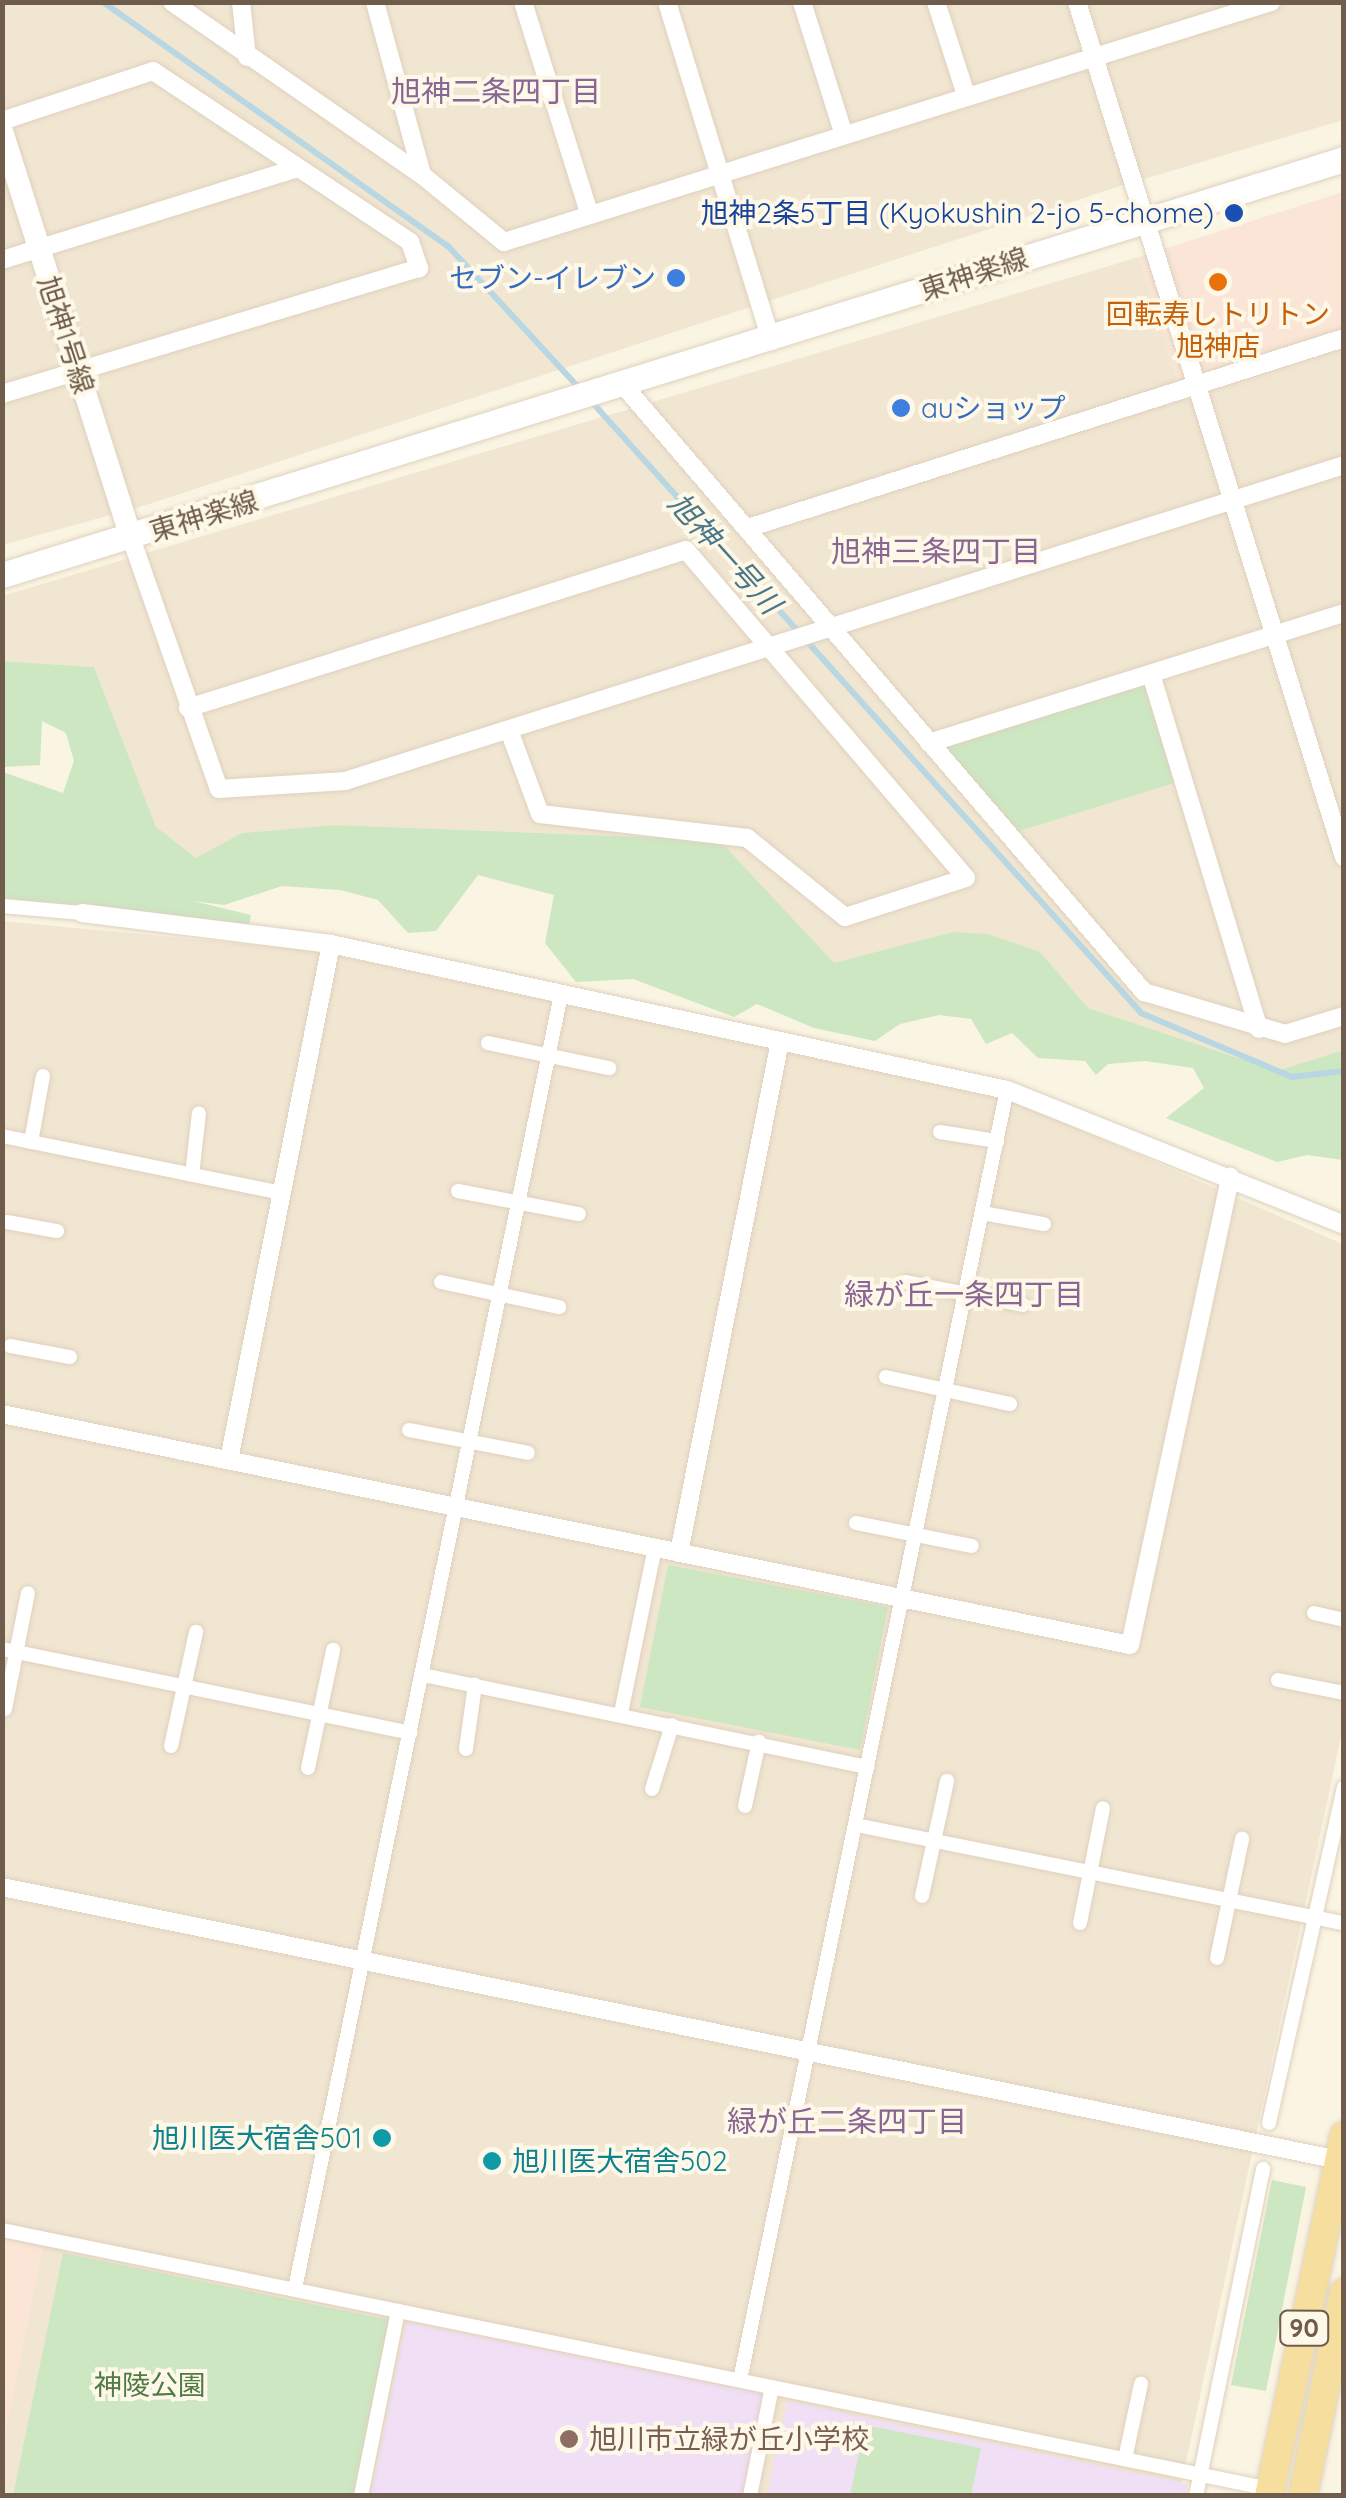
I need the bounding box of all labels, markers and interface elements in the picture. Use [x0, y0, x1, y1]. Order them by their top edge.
district label: 旭神二条四丁目 [391, 73, 601, 109]
place label: 旭神2条5丁目 (Kyokushin 2-jo 5-chome) [701, 196, 1214, 230]
marker: 旭神2条5丁目 (Kyokushin 2-jo 5-chome) [1223, 202, 1245, 224]
street label: 東神楽線 [916, 241, 1032, 307]
place label: セブン-イレブン [449, 261, 656, 295]
marker: セブン-イレブン [665, 267, 687, 289]
marker: 回転寿しトリトン 旭神店 [1207, 271, 1229, 293]
street label: 旭神1号線 [31, 272, 101, 398]
place label: 回転寿しトリトン 旭神店 [1106, 297, 1330, 363]
place label: auショップ [921, 391, 1066, 425]
marker: auショップ [890, 397, 912, 419]
street label: 東神楽線 [146, 484, 262, 548]
water label: 旭神一号川 [661, 485, 789, 621]
district label: 旭神三条四丁目 [831, 533, 1041, 569]
district label: 緑が丘一条四丁目 [844, 1276, 1084, 1312]
district label: 緑が丘二条四丁目 [727, 2103, 967, 2139]
place label: 旭川医大宿舎501 [152, 2121, 362, 2155]
marker: 旭川医大宿舎501 [371, 2127, 393, 2149]
place label: 旭川医大宿舎502 [512, 2144, 727, 2178]
marker: 旭川医大宿舎502 [481, 2150, 503, 2172]
road number: 90 [1279, 2308, 1329, 2348]
park label: 神陵公園 [94, 2368, 206, 2402]
place label: 旭川市立緑が丘小学校 [589, 2422, 869, 2456]
marker: 旭川市立緑が丘小学校 [558, 2428, 580, 2450]

